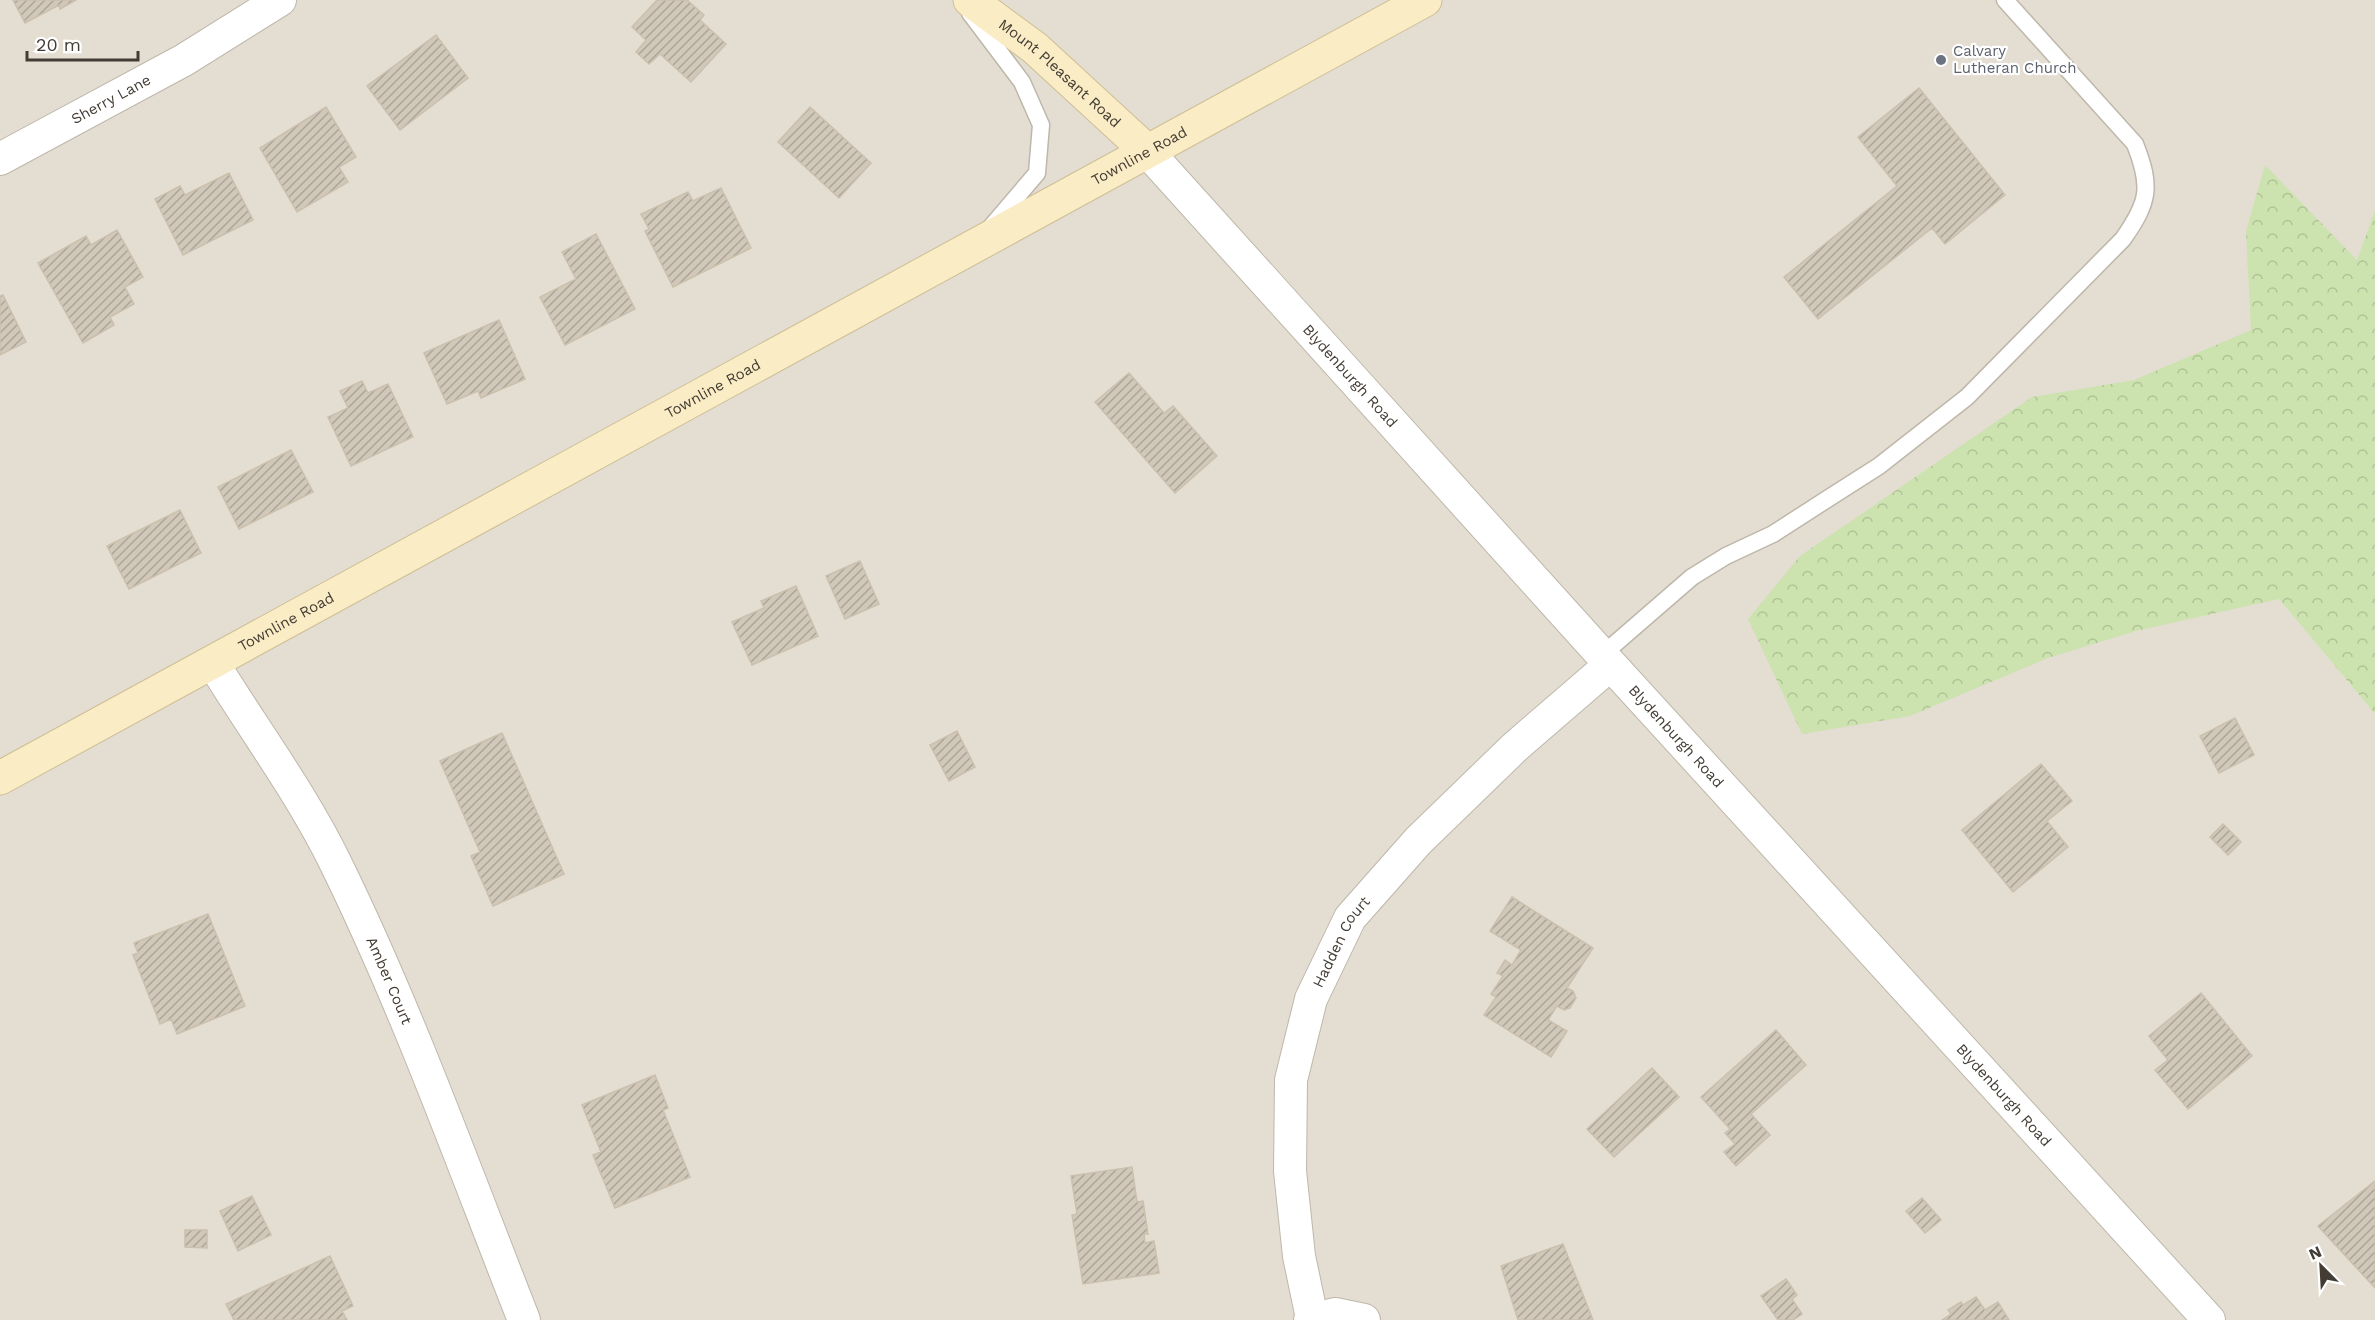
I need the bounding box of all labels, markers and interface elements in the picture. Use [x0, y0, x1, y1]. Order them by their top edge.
street label: Mount Pleasant Road [995, 15, 1124, 131]
scale bar [27, 24, 138, 62]
text: 20 m [36, 34, 81, 55]
place label: Calvary Lutheran Church [1953, 42, 2076, 77]
marker: Calvary Lutheran Church [1934, 53, 1948, 67]
street label: Sherry Lane [68, 71, 154, 128]
street label: Townline Road [1088, 123, 1190, 189]
street label: Blydenburgh Road [1299, 321, 1401, 431]
street label: Townline Road [662, 356, 764, 422]
street label: Townline Road [235, 588, 337, 655]
street label: Blydenburgh Road [1625, 681, 1728, 791]
street label: Hadden Court [1309, 892, 1374, 990]
street label: Amber Court [362, 934, 416, 1028]
street label: Blydenburgh Road [1952, 1040, 2055, 1150]
north arrow [2291, 1236, 2351, 1296]
text: N [2306, 1242, 2324, 1264]

